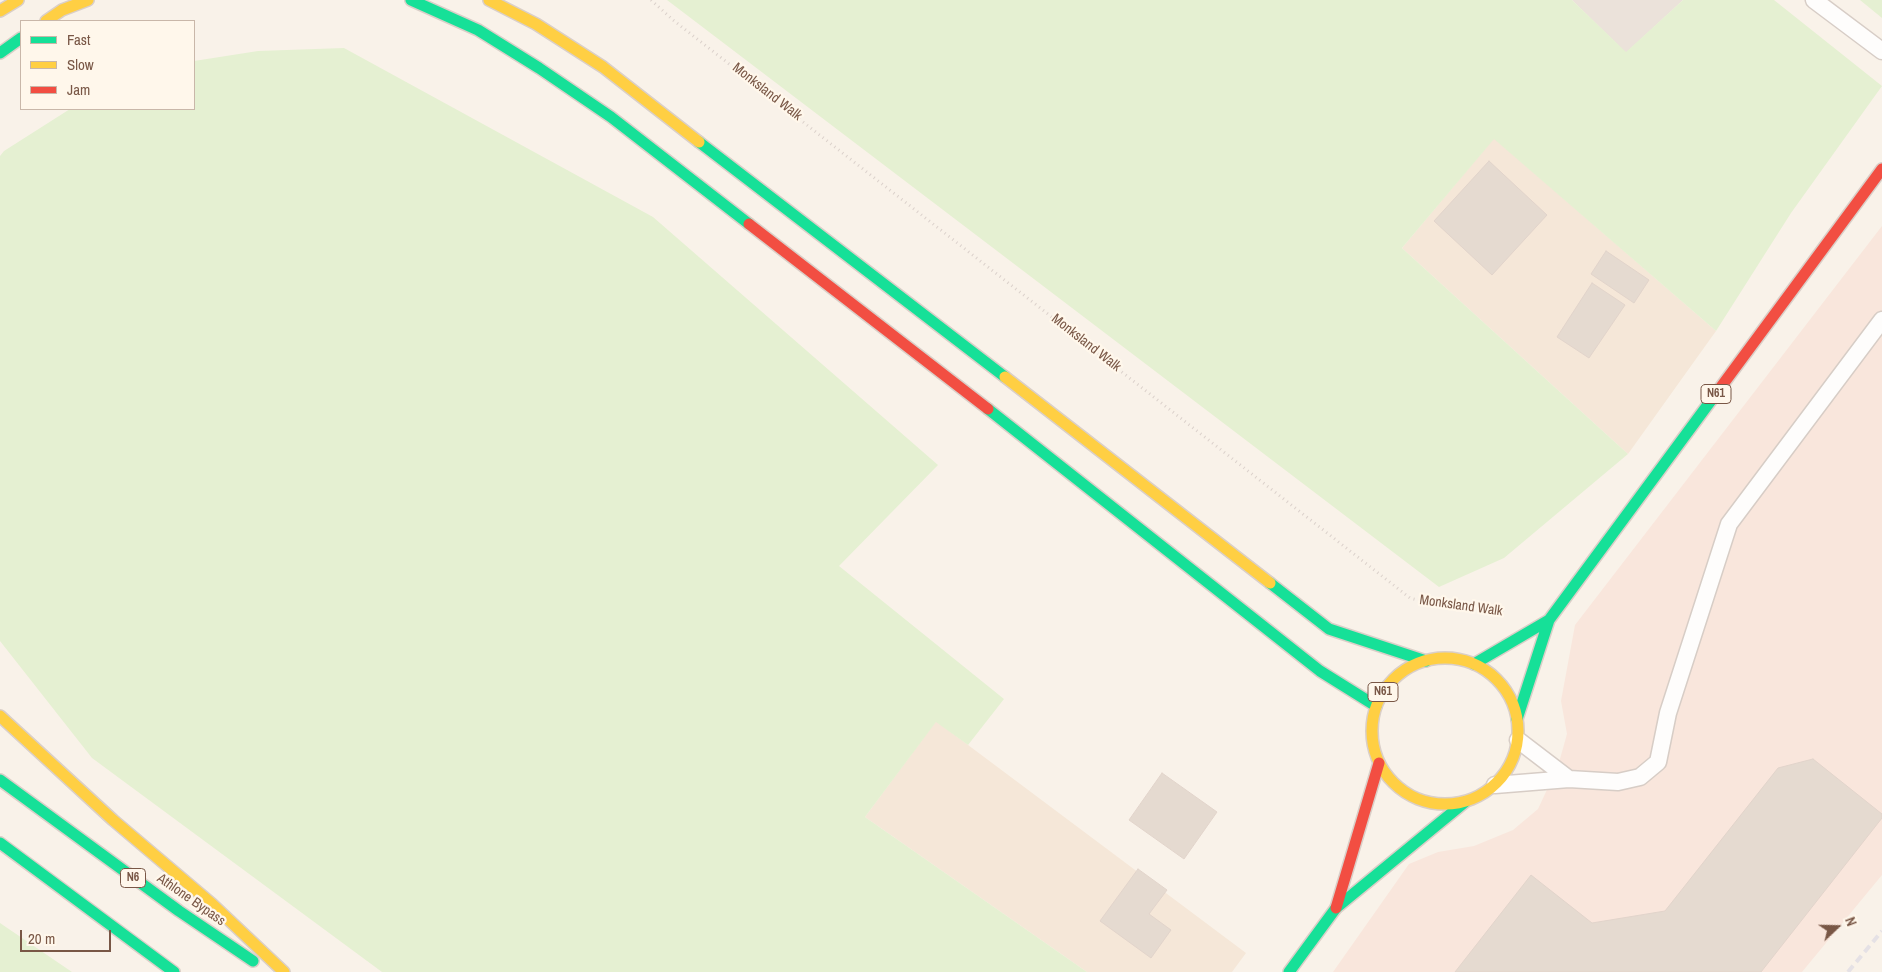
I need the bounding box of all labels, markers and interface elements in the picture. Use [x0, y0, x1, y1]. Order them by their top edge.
legend [20, 20, 195, 110]
text: Fast [67, 29, 90, 50]
text: Slow [67, 54, 94, 75]
street label: Monksland Walk [729, 60, 805, 124]
text: Jam [67, 79, 90, 100]
street label: Monksland Walk [1048, 311, 1124, 375]
road number: N61 [1701, 384, 1731, 404]
street label: Monksland Walk [1418, 592, 1504, 620]
road number: N61 [1368, 682, 1398, 702]
road number: N6 [120, 868, 146, 888]
street label: Athlone Bypass [154, 870, 228, 930]
north arrow [1812, 902, 1862, 952]
text: N [1841, 915, 1861, 929]
scale bar [22, 920, 114, 952]
text: 20 m [28, 928, 55, 949]

